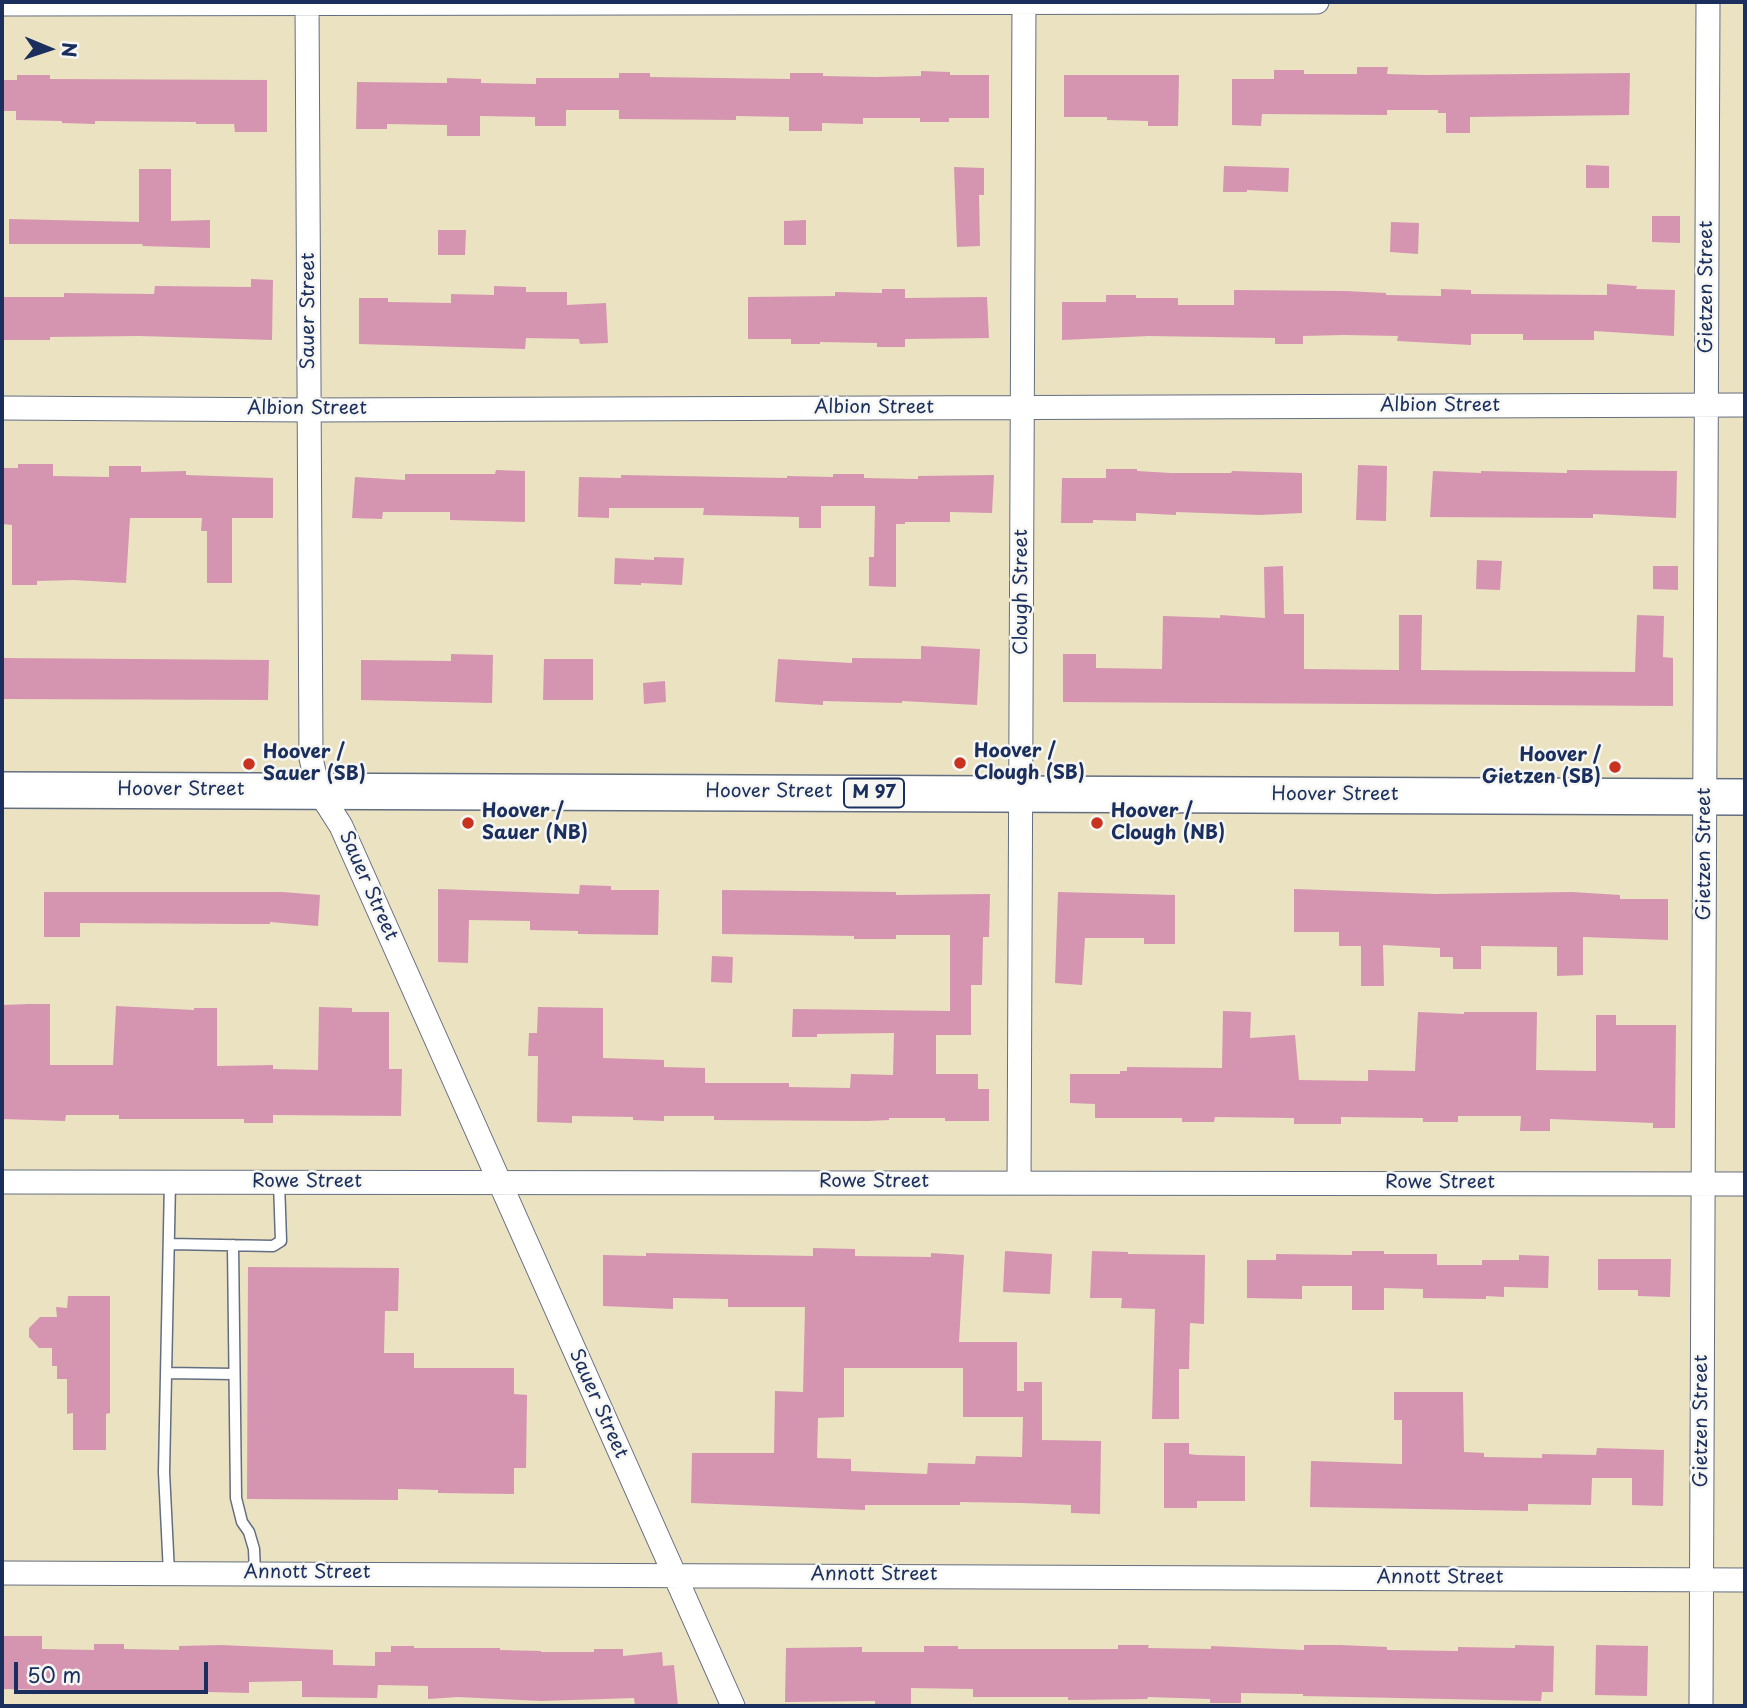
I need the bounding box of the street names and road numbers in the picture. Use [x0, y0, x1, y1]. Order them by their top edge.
street label: Gietzen Street [1696, 220, 1718, 354]
street label: Sauer Street [298, 252, 320, 370]
street label: Albion Street [1380, 395, 1500, 417]
street label: Albion Street [814, 397, 934, 419]
street label: Albion Street [247, 398, 367, 420]
street label: Clough Street [1011, 529, 1033, 655]
road number: M 97 [844, 778, 904, 808]
street label: Hoover Street [118, 779, 244, 801]
street label: Hoover Street [706, 781, 832, 803]
street label: Hoover Street [1272, 784, 1398, 806]
street label: Gietzen Street [1694, 787, 1716, 921]
street label: Sauer Street [334, 828, 402, 944]
street label: Rowe Street [252, 1171, 362, 1193]
street label: Rowe Street [819, 1171, 929, 1193]
street label: Rowe Street [1385, 1172, 1495, 1194]
street label: Sauer Street [564, 1346, 632, 1462]
street label: Gietzen Street [1691, 1354, 1713, 1488]
street label: Annott Street [244, 1562, 370, 1584]
street label: Annott Street [811, 1564, 937, 1586]
street label: Annott Street [1377, 1567, 1503, 1589]

